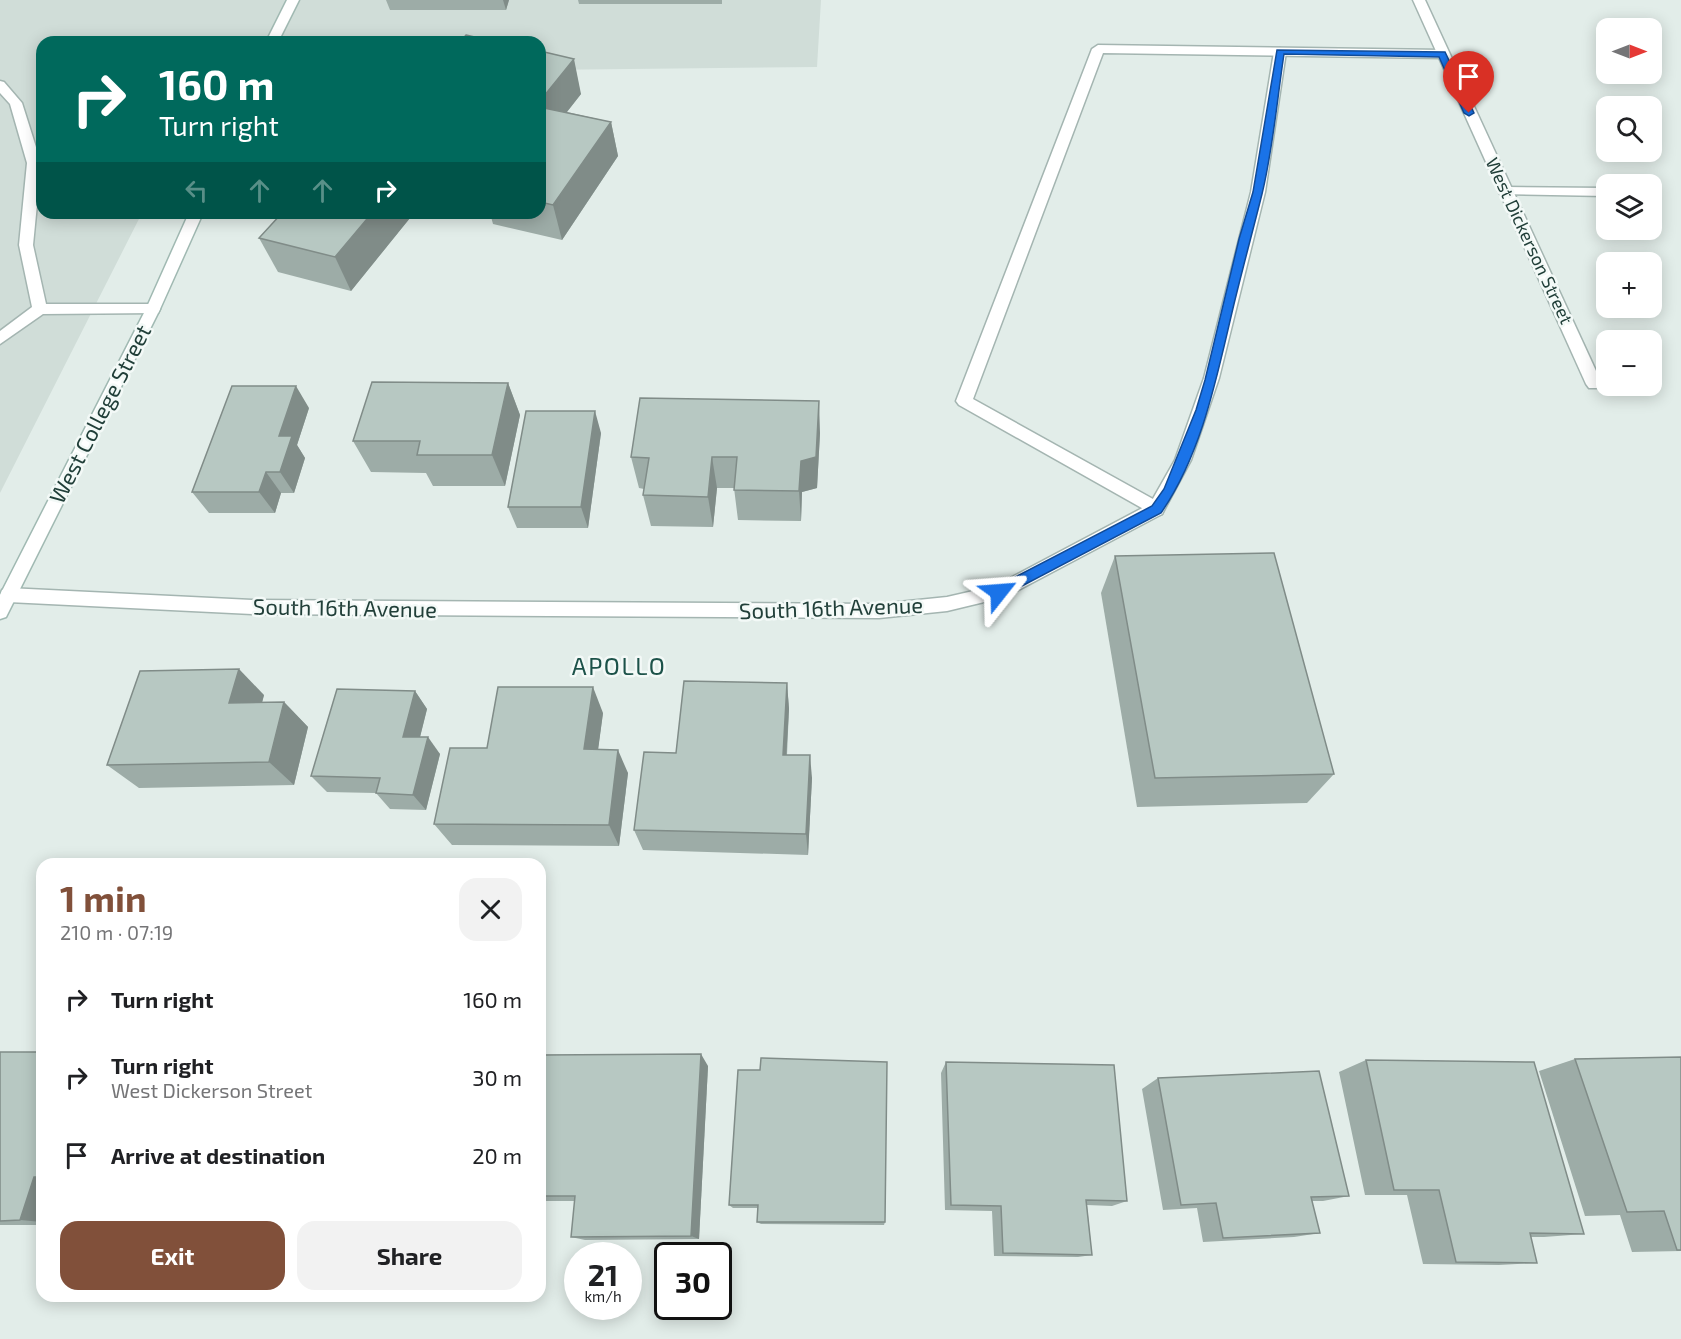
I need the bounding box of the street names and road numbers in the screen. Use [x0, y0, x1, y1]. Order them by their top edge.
street label: West Dickerson Street [1482, 154, 1578, 327]
street label: West College Street [43, 320, 155, 507]
street label: South 16th Avenue [739, 591, 923, 623]
street label: South 16th Avenue [253, 592, 437, 622]

